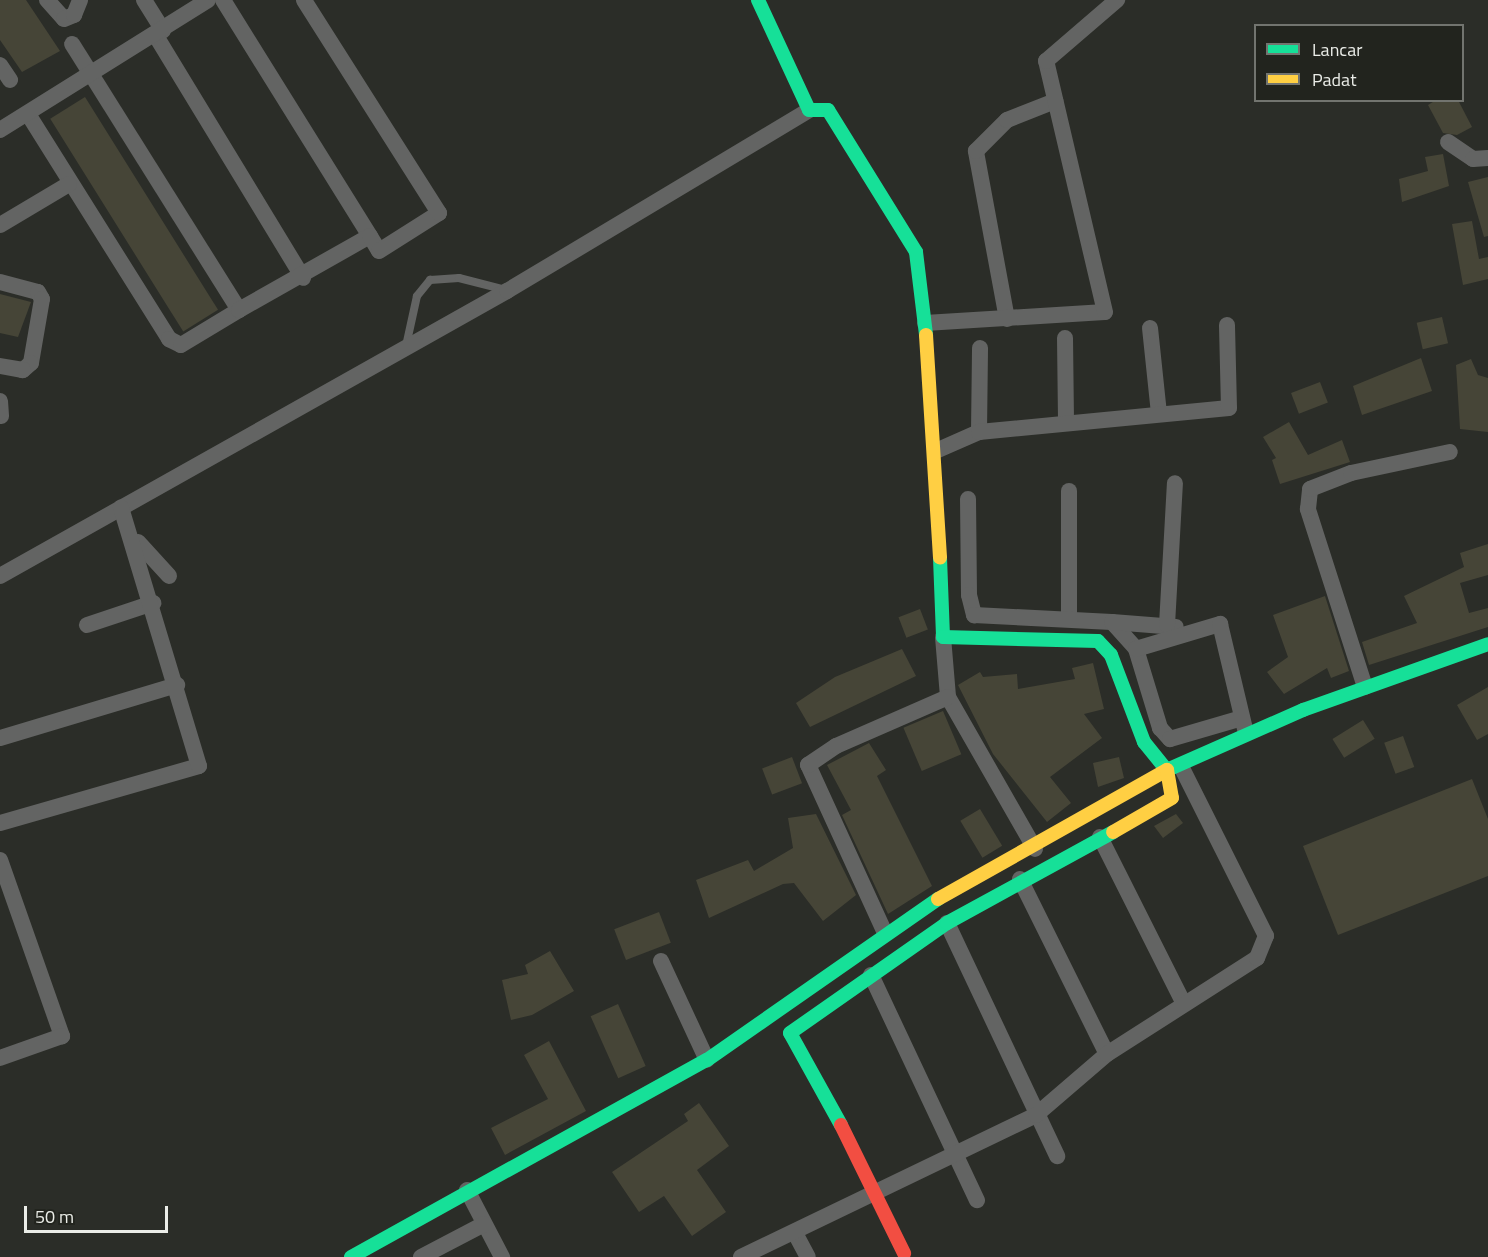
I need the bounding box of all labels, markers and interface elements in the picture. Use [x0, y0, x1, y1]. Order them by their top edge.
legend [1254, 24, 1464, 102]
text: Lancar [1312, 36, 1362, 63]
text: Padat [1312, 66, 1356, 93]
scale bar [27, 1194, 171, 1232]
text: 50 m [35, 1203, 74, 1230]

